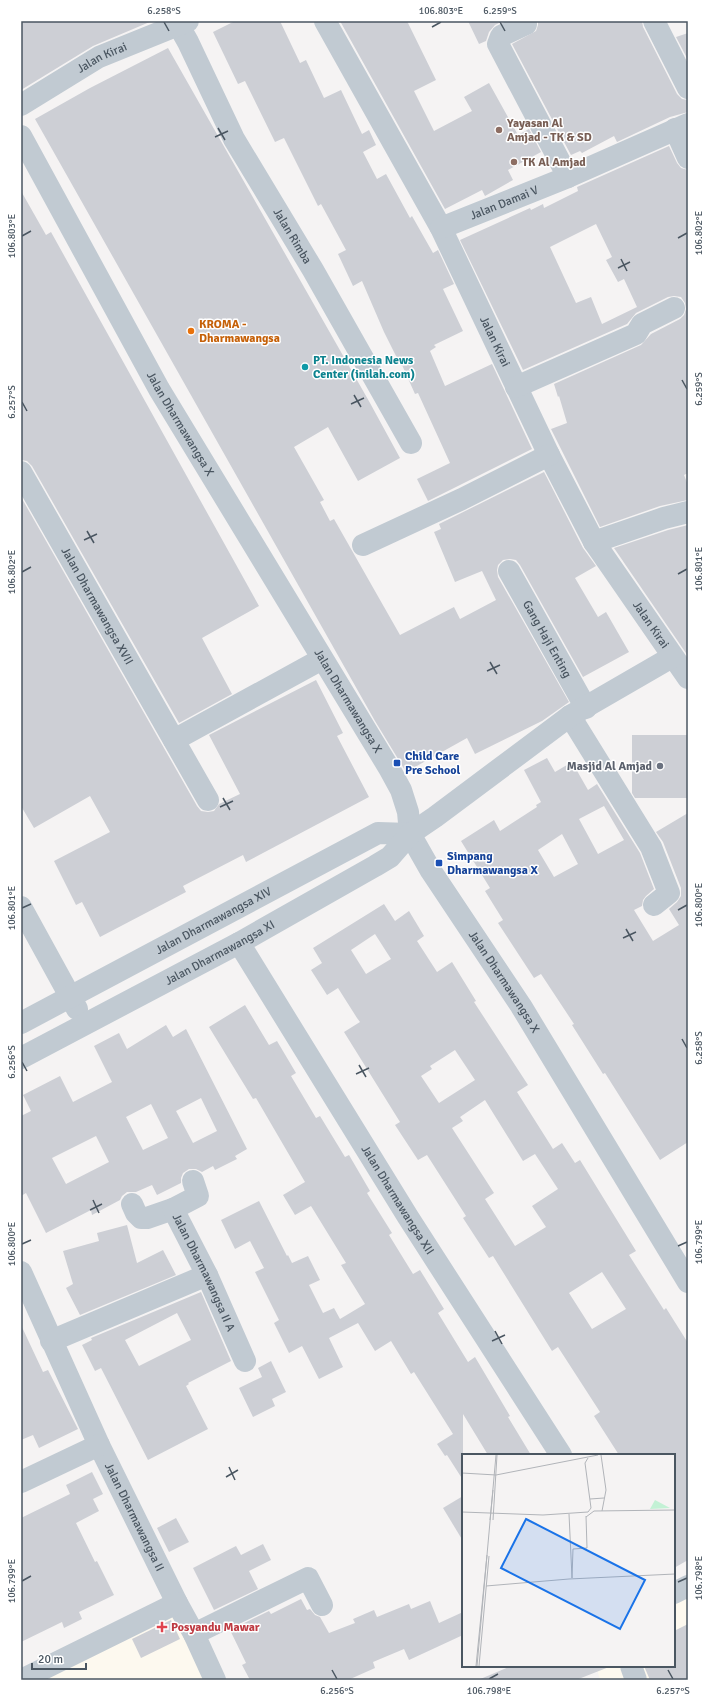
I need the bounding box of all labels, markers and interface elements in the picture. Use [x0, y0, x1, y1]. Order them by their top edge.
text: 6.258°S [147, 5, 181, 17]
text: 106.803°E [419, 5, 464, 17]
text: 6.259°S [483, 5, 517, 17]
street label: Jalan Kirai [74, 39, 129, 77]
place label: Yayasan Al Amjad - TK & SD [506, 116, 592, 145]
marker: Yayasan Al Amjad - TK & SD [494, 125, 504, 135]
place label: TK Al Amjad [522, 155, 586, 170]
marker: TK Al Amjad [509, 157, 519, 167]
street label: Jalan Damai V [468, 183, 541, 224]
street label: Jalan Rimba [270, 206, 315, 267]
text: 106.802°E [693, 210, 705, 255]
text: 106.803°E [6, 213, 18, 258]
street label: Jalan Kirai [476, 314, 513, 369]
place label: KROMA - Dharmawangsa [199, 317, 280, 346]
marker: KROMA - Dharmawangsa [186, 326, 196, 336]
place label: PT. Indonesia News Center (inilah.com) [313, 353, 415, 382]
marker: PT. Indonesia News Center (inilah.com) [300, 362, 310, 372]
street label: Jalan Dharmawangsa X [143, 369, 217, 479]
text: 6.259°S [693, 372, 705, 406]
text: 6.257°S [6, 385, 18, 419]
street label: Jalan Dharmawangsa XVII [57, 545, 136, 667]
text: 106.801°E [693, 546, 705, 591]
text: 106.802°E [6, 549, 18, 594]
street label: Gang Haji Enting [519, 598, 575, 681]
street label: Jalan Kirai [629, 598, 672, 651]
street label: Jalan Dharmawangsa X [311, 646, 385, 756]
place label: Child Care Pre School [405, 749, 461, 778]
marker: Child Care Pre School [392, 758, 402, 768]
place label: Masjid Al Amjad [567, 759, 653, 774]
marker: Masjid Al Amjad [655, 761, 665, 771]
place label: Simpang Dharmawangsa X [447, 849, 538, 878]
marker: Simpang Dharmawangsa X [434, 858, 444, 868]
text: 106.800°E [693, 882, 705, 927]
street label: Jalan Dharmawangsa XIV [153, 883, 273, 957]
text: 106.801°E [6, 885, 18, 930]
street label: Jalan Dharmawangsa XI [163, 917, 277, 987]
street label: Jalan Dharmawangsa X [465, 928, 542, 1036]
text: 6.258°S [693, 1031, 705, 1065]
text: 6.256°S [6, 1045, 18, 1079]
street label: Jalan Dharmawangsa XII [358, 1143, 437, 1258]
street label: Jalan Dharmawangsa II A [169, 1211, 238, 1334]
text: 106.799°E [693, 1219, 705, 1264]
text: 106.800°E [6, 1221, 18, 1266]
inset map [462, 1454, 675, 1667]
street label: Jalan Dharmawangsa II [101, 1460, 167, 1574]
text: 106.798°E [693, 1555, 705, 1600]
text: 106.799°E [6, 1558, 18, 1603]
place label: Posyandu Mawar [171, 1620, 260, 1635]
marker: Posyandu Mawar [156, 1621, 168, 1633]
scale bar [32, 1645, 86, 1671]
text: 20 m [38, 1652, 63, 1667]
text: 6.256°S [320, 1685, 354, 1697]
text: 106.798°E [467, 1685, 512, 1697]
text: 6.257°S [656, 1685, 690, 1697]

